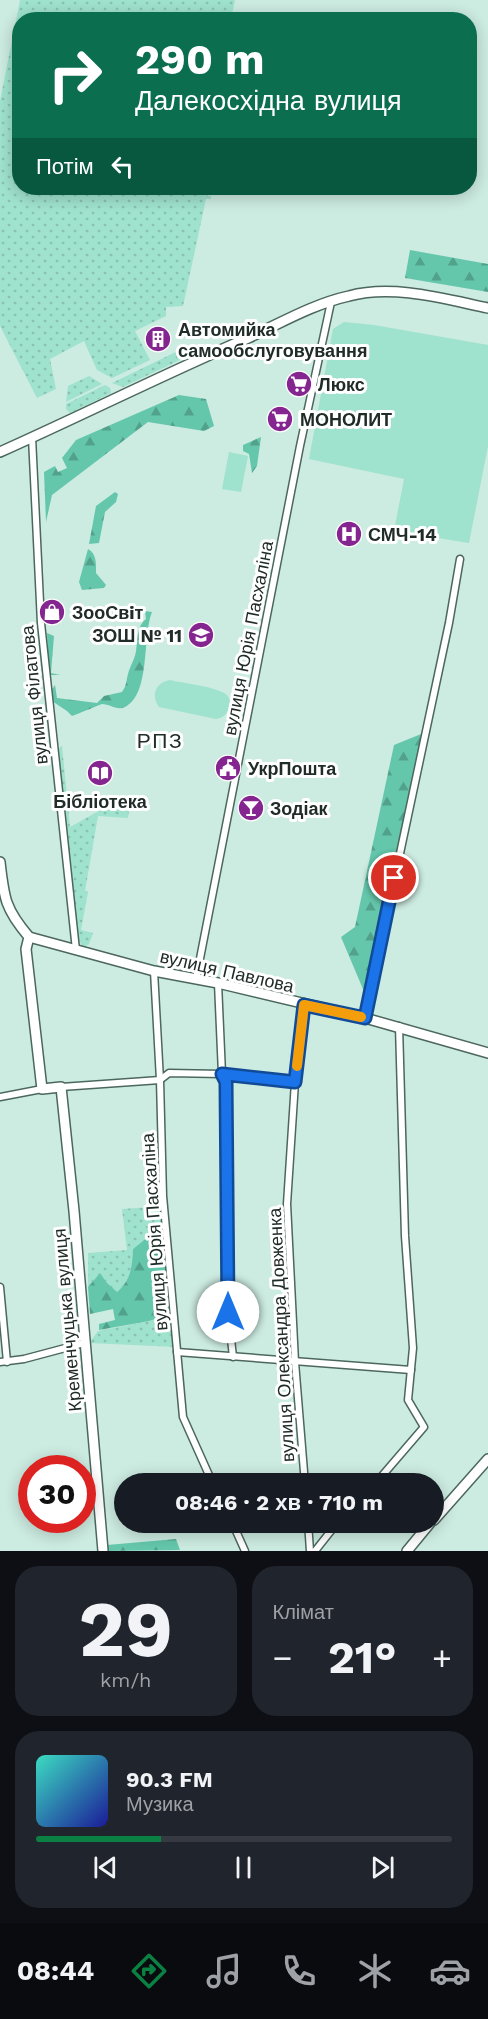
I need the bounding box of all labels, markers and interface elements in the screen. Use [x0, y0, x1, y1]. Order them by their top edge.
text: 290 m [135, 35, 265, 84]
icon: right [36, 36, 114, 114]
text: Далекосхідна вулиця [135, 85, 402, 117]
icon: left [106, 150, 139, 183]
text: Потім [36, 154, 94, 179]
place label: Автомийка самообслуговування [178, 319, 367, 361]
building icon: Автомийка самообслуговування [143, 324, 173, 354]
supermarket icon: Люкс [284, 369, 314, 399]
place label: Люкс [318, 374, 365, 395]
supermarket icon: МОНОЛИТ [265, 404, 295, 434]
place label: МОНОЛИТ [300, 409, 392, 430]
hospital icon: СМЧ-14 [334, 519, 364, 549]
place label: СМЧ-14 [368, 524, 437, 545]
street label: вулиця Юрія Пасхаліна [219, 538, 277, 737]
shop icon: ЗооСвiт [37, 597, 67, 627]
place label: ЗооСвiт [72, 602, 144, 623]
school or university icon: ЗОШ № 11 [186, 620, 216, 650]
street label: вулиця Філатова [16, 623, 52, 766]
place label: ЗОШ № 11 [92, 625, 182, 646]
district label: РПЗ [137, 728, 183, 753]
public building icon: УкрПошта [213, 753, 243, 783]
library icon: Бібліотека [85, 758, 115, 788]
place label: УкрПошта [248, 758, 337, 779]
place label: Бібліотека [53, 791, 148, 812]
bar icon: Зодіак [236, 793, 266, 823]
place label: Зодіак [270, 798, 328, 819]
pin [368, 852, 419, 903]
icon: arrive [377, 861, 410, 894]
street label: вулиця Павлова [158, 945, 297, 997]
street label: вулиця Юрія Пасхаліна [137, 1132, 171, 1331]
street label: вулиця Олександра Довженка [264, 1206, 298, 1463]
street label: Кременчуцька вулиця [49, 1228, 85, 1412]
position arrow [196, 1280, 260, 1344]
speed limit sign: 30 [18, 1455, 96, 1533]
text: 08:46 · 2 хв · 710 m [175, 1490, 383, 1515]
text: 29 [78, 1583, 173, 1675]
text: Клімат [273, 1600, 334, 1624]
text: 21° [328, 1631, 397, 1684]
text: − [273, 1638, 292, 1677]
text: + [432, 1638, 452, 1677]
text: km/h [100, 1668, 152, 1692]
text: 90.3 FM [126, 1767, 213, 1792]
text: Музика [126, 1792, 194, 1816]
icon: previous [89, 1851, 122, 1884]
icon: pause [227, 1851, 260, 1884]
icon: next [366, 1851, 399, 1884]
icon: directions [128, 1950, 170, 1992]
icon: music [203, 1950, 245, 1992]
icon: phone [278, 1950, 320, 1992]
icon: climate [354, 1950, 396, 1992]
icon: car [429, 1950, 471, 1992]
text: 08:44 [17, 1955, 94, 1987]

